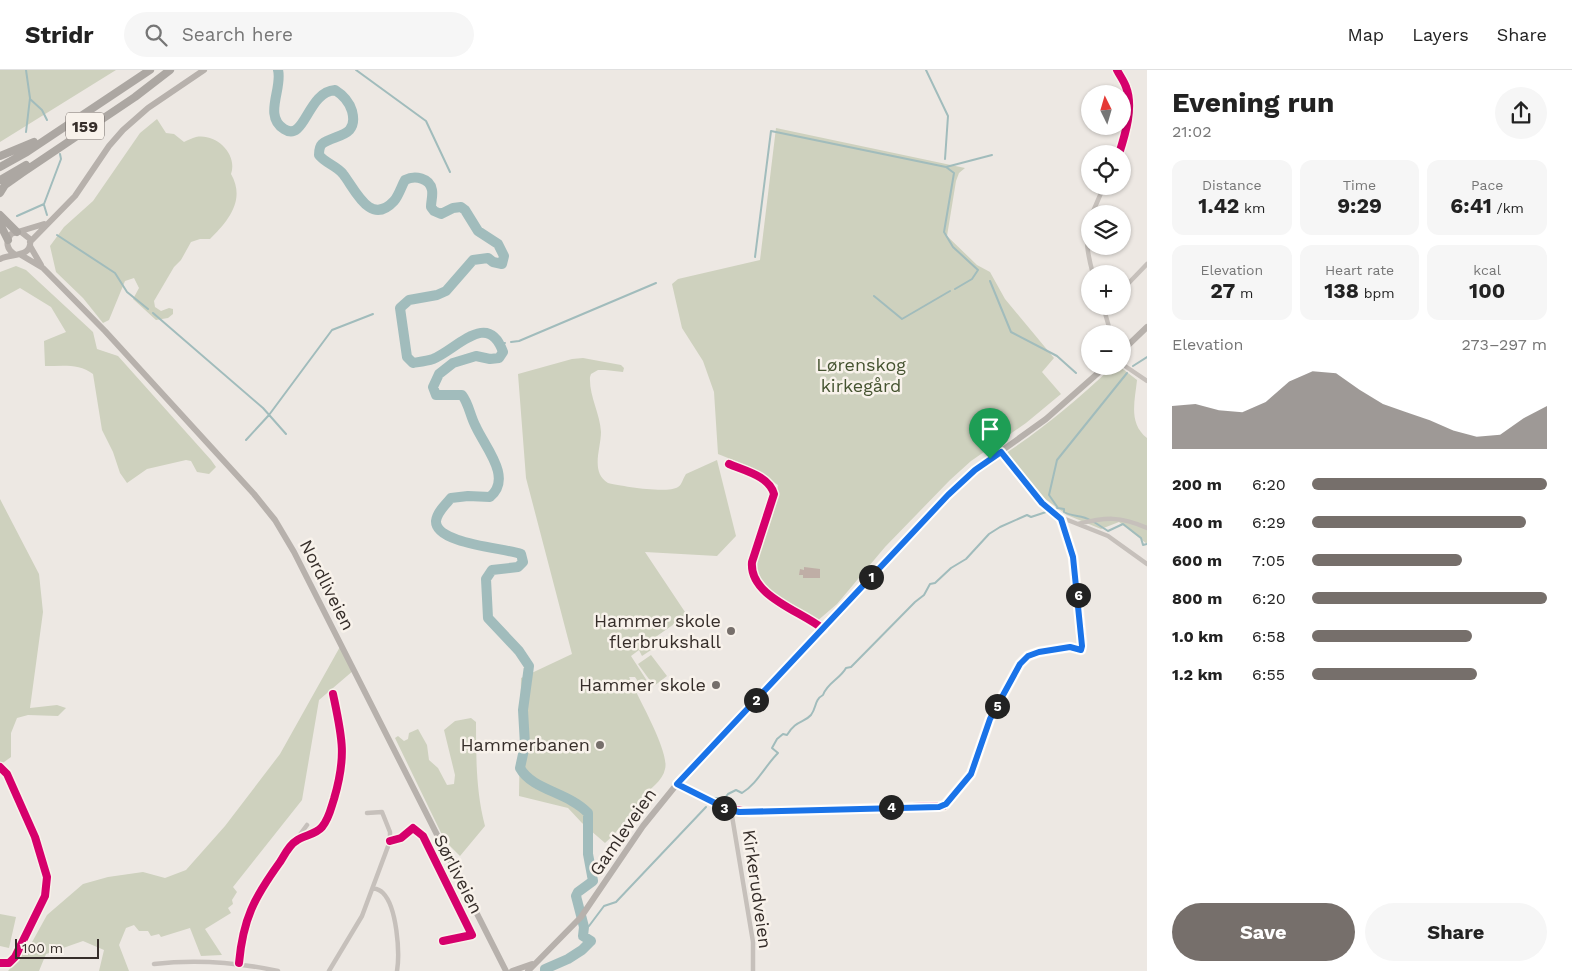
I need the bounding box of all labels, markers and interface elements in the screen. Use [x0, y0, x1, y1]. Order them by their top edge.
search box [124, 12, 474, 57]
text: Stridr [25, 21, 94, 49]
icon: search [142, 21, 170, 49]
text: Search here [182, 23, 293, 46]
text: Map [1347, 24, 1384, 45]
text: Layers [1412, 24, 1469, 45]
text: Share [1497, 24, 1547, 45]
north arrow [1081, 85, 1131, 135]
map controls [1081, 85, 1131, 375]
text: Evening run [1172, 86, 1334, 119]
button: share [1495, 87, 1547, 139]
road number: 159 [66, 112, 104, 140]
text: 21:02 [1172, 122, 1212, 141]
button: locate [1081, 145, 1131, 195]
text: Distance [1202, 177, 1262, 193]
text: Time [1343, 177, 1376, 193]
text: Pace [1471, 177, 1503, 193]
text: 1.42 [1198, 193, 1239, 218]
text: 9:29 [1337, 193, 1382, 218]
text: 6:41 [1450, 193, 1492, 218]
text: km [1239, 200, 1265, 216]
text: /km [1492, 200, 1524, 216]
button: layers [1081, 205, 1131, 255]
text: Elevation [1201, 262, 1263, 278]
text: Heart rate [1325, 262, 1394, 278]
text: kcal [1473, 262, 1501, 278]
button: + [1081, 265, 1131, 315]
text: 27 [1210, 278, 1235, 303]
text: 138 [1324, 278, 1359, 303]
text: 100 [1469, 278, 1505, 303]
text: m [1235, 285, 1253, 301]
text: bpm [1359, 285, 1395, 301]
button: − [1081, 325, 1131, 375]
text: Elevation [1172, 335, 1243, 354]
text: 273–297 m [1462, 335, 1547, 354]
park label: Lørenskog kirkegård [816, 354, 906, 396]
pin [969, 408, 1011, 459]
icon: arrive [976, 415, 1004, 443]
text: 200 m [1172, 475, 1222, 494]
text: 6:20 [1252, 475, 1286, 494]
text: 400 m [1172, 513, 1223, 532]
text: 6:29 [1252, 513, 1286, 532]
street label: Nordliveien [296, 536, 359, 633]
text: 600 m [1172, 551, 1222, 570]
text: 7:05 [1252, 551, 1285, 570]
pin: 1 [858, 564, 884, 590]
text: 1 [868, 569, 875, 585]
pin: 6 [1066, 582, 1090, 608]
text: 6 [1074, 587, 1083, 603]
text: 800 m [1172, 589, 1222, 608]
text: 6:20 [1252, 589, 1286, 608]
place label: Hammer skole flerbrukshall [594, 610, 721, 652]
marker: Hammer skole flerbrukshall [725, 625, 737, 637]
text: 1.0 km [1172, 627, 1223, 646]
text: 6:58 [1252, 627, 1286, 646]
text: 1.2 km [1172, 665, 1223, 684]
text: 6:55 [1252, 665, 1285, 684]
place label: Hammer skole [579, 674, 706, 695]
marker: Hammer skole [710, 679, 722, 691]
pin: 2 [744, 688, 768, 712]
text: 2 [752, 692, 761, 708]
pin: 5 [984, 694, 1010, 718]
text: 5 [993, 698, 1002, 714]
place label: Hammerbanen [461, 734, 590, 755]
marker: Hammerbanen [594, 739, 606, 751]
street label: Gamleveien [585, 784, 660, 880]
pin: 4 [878, 794, 904, 820]
pin: 3 [712, 796, 736, 820]
text: 4 [887, 799, 896, 815]
text: 3 [720, 800, 729, 816]
street label: Kirkerudveien [739, 828, 776, 950]
street label: Sørliveien [430, 831, 487, 917]
button: Save [1172, 903, 1355, 961]
button: Share [1365, 903, 1547, 961]
scale bar [15, 936, 99, 959]
text: 100 m [22, 940, 63, 956]

